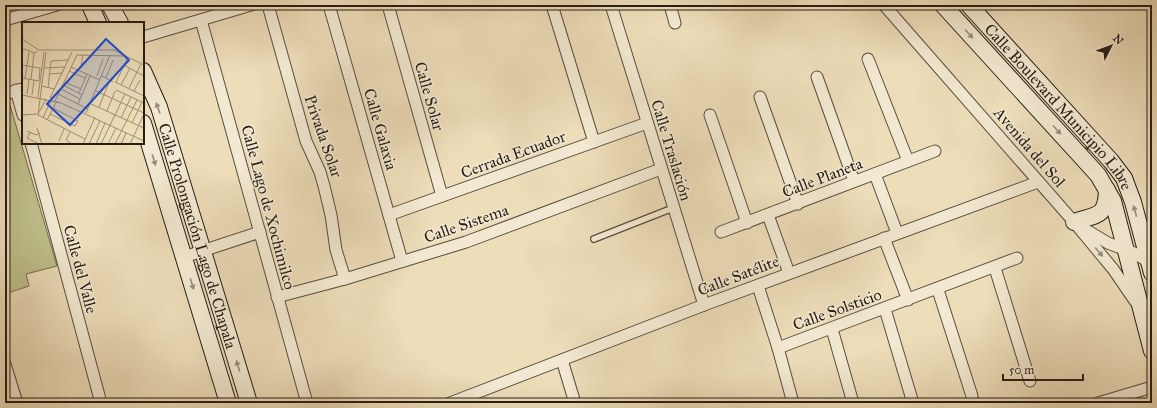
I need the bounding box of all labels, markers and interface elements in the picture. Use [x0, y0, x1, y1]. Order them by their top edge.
street label: Calle Boulevard Municipio Libre [980, 20, 1137, 193]
inset map [22, 22, 144, 144]
north arrow [1091, 26, 1131, 66]
one-way arrow [965, 29, 974, 39]
text: N [1110, 32, 1126, 48]
street label: Calle Solar [411, 59, 448, 133]
street label: Calle Galaxia [360, 86, 401, 172]
street label: Privada Solar [300, 92, 347, 180]
street label: Calle Traslación [647, 97, 696, 203]
one-way arrow [155, 101, 161, 113]
street label: Avenida del Sol [989, 103, 1070, 192]
street label: Calle Prolongación Lago de Chapala [154, 121, 241, 351]
street label: Calle Lago de Xochimilco [236, 123, 300, 292]
one-way arrow [1052, 125, 1062, 135]
street label: Cerrada Ecuador [458, 127, 568, 182]
street label: Calle Planeta [779, 153, 865, 201]
one-way arrow [151, 154, 157, 166]
street label: Calle Sistema [421, 200, 511, 247]
one-way arrow [1132, 205, 1138, 217]
street label: Calle del Valle [60, 223, 102, 316]
one-way arrow [1095, 247, 1104, 257]
street label: Calle Satélite [695, 251, 782, 300]
one-way arrow [189, 278, 195, 290]
street label: Calle Solsticio [790, 285, 884, 334]
scale bar [1003, 356, 1083, 382]
one-way arrow [235, 359, 241, 371]
text: 50 m [1009, 363, 1034, 377]

